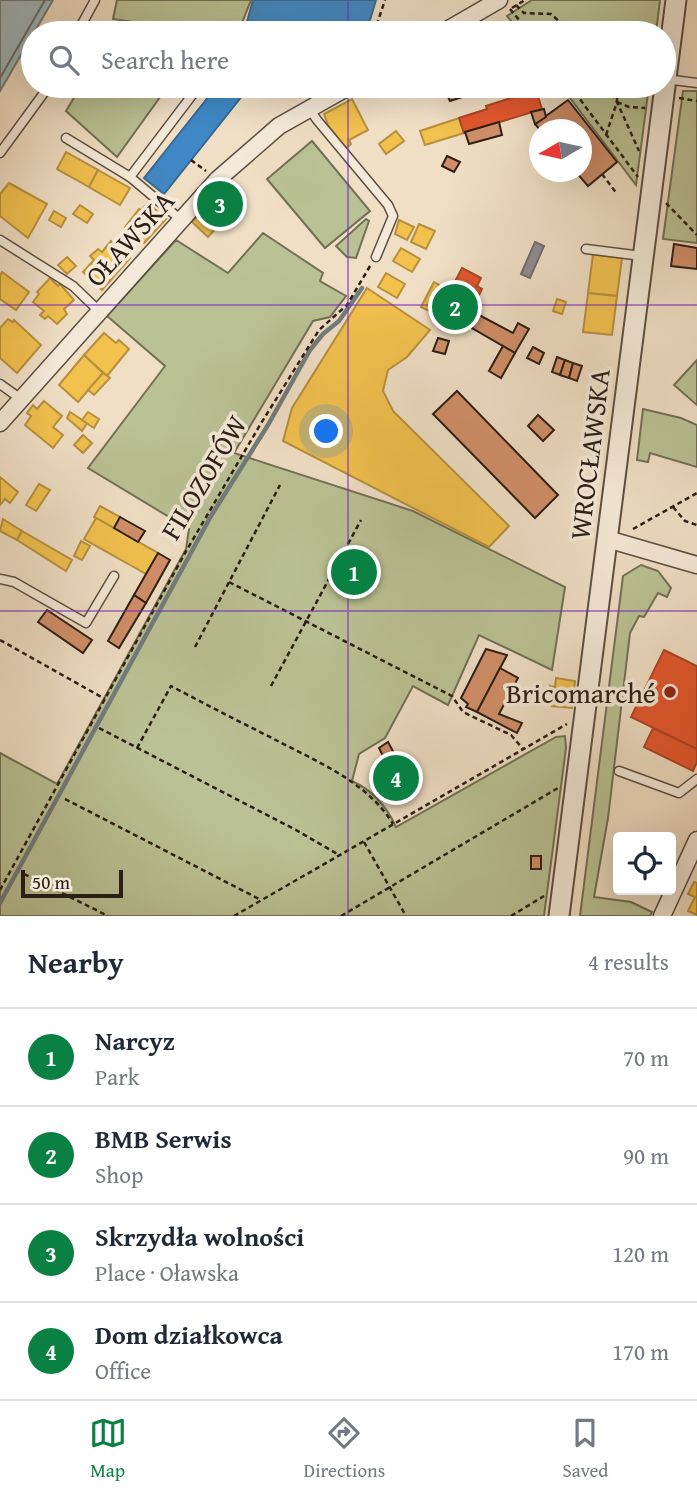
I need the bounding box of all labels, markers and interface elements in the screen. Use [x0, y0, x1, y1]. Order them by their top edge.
search box [21, 21, 676, 98]
text: Search here [101, 40, 229, 79]
icon: search [45, 41, 83, 79]
north arrow [529, 119, 592, 182]
pin: 3 [197, 178, 243, 230]
street label: OŁAWSKA [75, 181, 183, 295]
pin: 2 [432, 281, 478, 333]
street label: WROCŁAWSKA [558, 366, 620, 542]
street label: FILOZOFÓW [150, 407, 257, 547]
your location [309, 414, 343, 448]
pin: 1 [331, 546, 377, 598]
place label: Bricomarché [506, 672, 656, 713]
marker: Bricomarché [662, 684, 678, 700]
pin: 4 [373, 752, 419, 804]
map controls [613, 832, 676, 895]
button: locate [613, 832, 676, 895]
scale bar [21, 867, 122, 899]
text: 50 m [32, 868, 70, 896]
text: Nearby [28, 940, 124, 984]
text: 4 results [588, 945, 669, 978]
text: Narcyz [95, 1021, 175, 1060]
text: 1 [45, 1041, 57, 1074]
text: 70 m [623, 1041, 669, 1074]
text: Park [95, 1060, 139, 1093]
text: BMB Serwis [95, 1119, 232, 1158]
text: 2 [45, 1139, 57, 1172]
text: 90 m [623, 1139, 669, 1172]
text: Shop [95, 1158, 143, 1191]
text: Skrzydła wolności [95, 1217, 304, 1256]
text: 3 [45, 1237, 57, 1270]
text: 120 m [612, 1237, 669, 1270]
text: Place · Oławska [95, 1256, 239, 1289]
text: Dom działkowca [95, 1315, 283, 1354]
text: 4 [45, 1335, 57, 1368]
text: 170 m [612, 1335, 669, 1368]
text: Office [95, 1354, 151, 1387]
tab: Map [89, 1414, 127, 1484]
tab: Directions [304, 1414, 385, 1484]
tab: Saved [562, 1414, 608, 1484]

